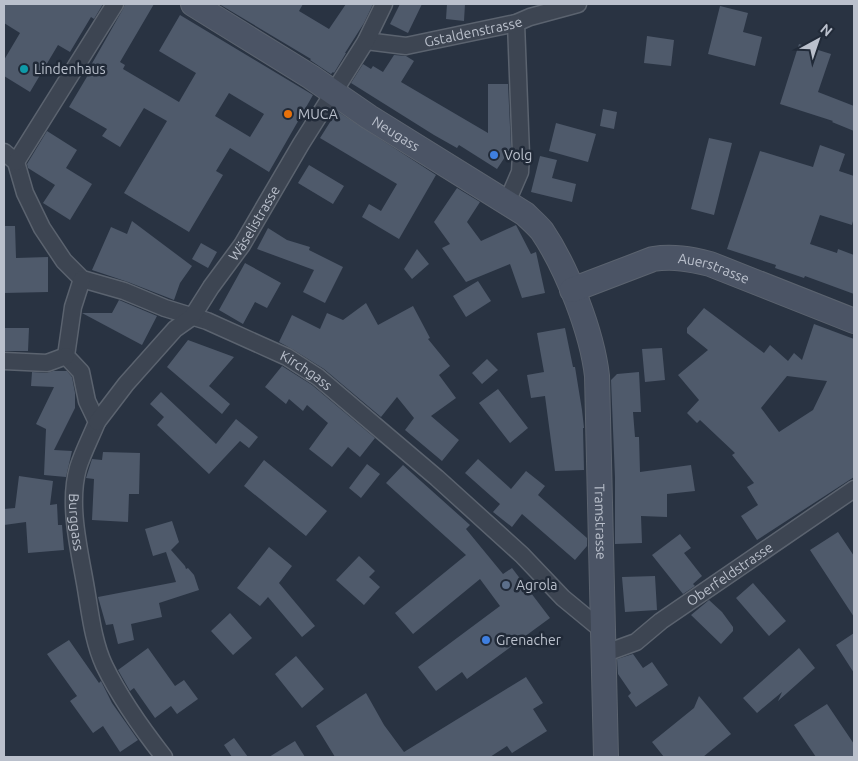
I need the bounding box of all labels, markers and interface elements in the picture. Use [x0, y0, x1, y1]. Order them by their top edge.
street label: Gstaldenstrasse [423, 13, 525, 50]
north arrow [793, 15, 843, 65]
text: N [817, 21, 836, 40]
place label: Lindenhaus [34, 61, 106, 77]
marker: Lindenhaus [18, 63, 30, 75]
place label: MUCA [298, 106, 338, 122]
marker: MUCA [282, 108, 294, 120]
street label: Neugass [369, 113, 423, 155]
place label: Volg [504, 147, 532, 163]
marker: Volg [488, 149, 500, 161]
street label: Wäselistrasse [225, 183, 283, 264]
street label: Auerstrasse [677, 250, 752, 287]
street label: Kirchgass [278, 347, 335, 394]
street label: Tramstrasse [592, 484, 609, 560]
street label: Burggass [66, 493, 87, 552]
street label: Oberfeldstrasse [683, 539, 776, 609]
place label: Agrola [516, 577, 558, 593]
marker: Agrola [500, 579, 512, 591]
place label: Grenacher [496, 632, 562, 648]
marker: Grenacher [480, 634, 492, 646]

